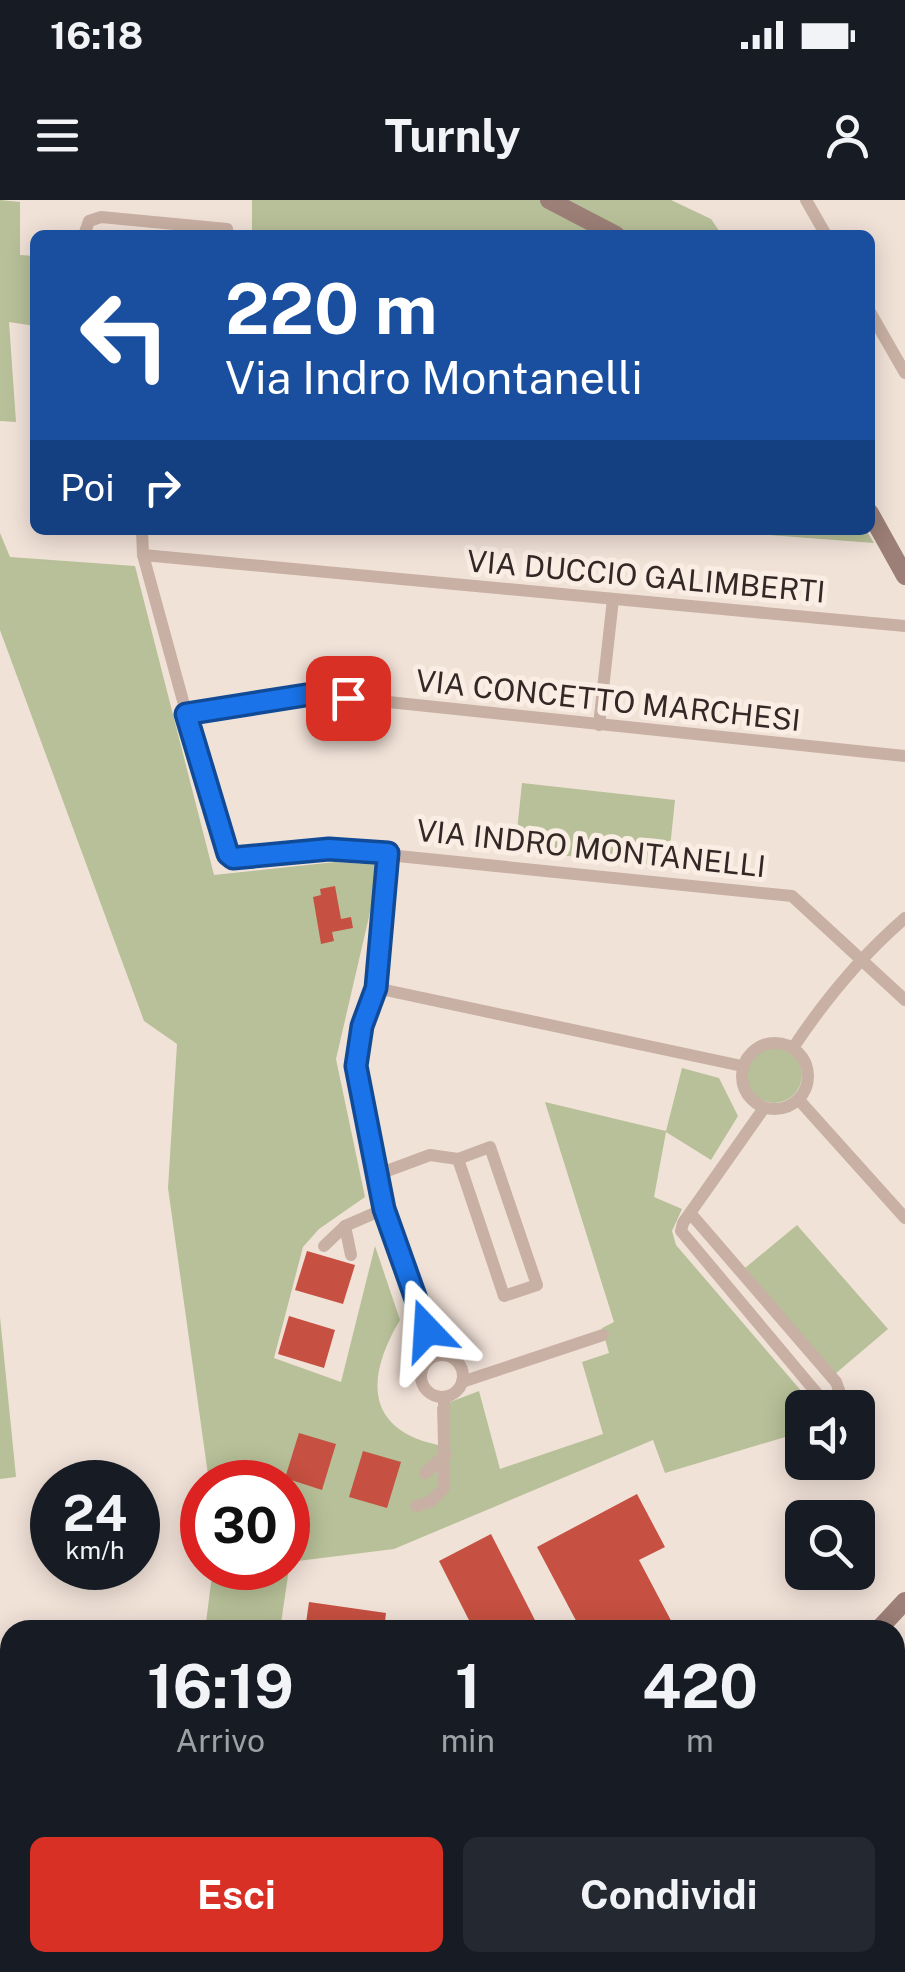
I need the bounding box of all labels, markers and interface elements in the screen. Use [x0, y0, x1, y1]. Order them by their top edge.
text: 16:18 [50, 13, 143, 58]
icon: menu [30, 108, 85, 163]
icon: person [820, 108, 875, 163]
text: Turnly [384, 109, 521, 162]
text: 220 m [225, 267, 438, 350]
icon: left [60, 270, 190, 400]
text: Via Indro Montanelli [225, 351, 643, 404]
icon: right [135, 460, 190, 515]
text: Poi [60, 465, 115, 510]
street label: VIA DUCCIO GALIMBERTI [466, 542, 827, 610]
pin [306, 656, 391, 741]
street label: VIA CONCETTO MARCHESI [414, 662, 802, 738]
icon: arrive [321, 671, 376, 726]
street label: VIA INDRO MONTANELLI [415, 812, 767, 884]
position arrow [375, 1278, 479, 1382]
map controls [785, 1390, 875, 1590]
button: sound [785, 1390, 875, 1480]
speed limit sign: 30 [180, 1460, 310, 1590]
text: 24 [63, 1483, 127, 1542]
button: search [785, 1500, 875, 1590]
text: km/h [66, 1535, 124, 1565]
text: 16:19 [147, 1651, 294, 1722]
text: 1 [455, 1651, 481, 1722]
text: 420 [642, 1651, 758, 1722]
text: Arrivo [176, 1722, 265, 1759]
text: min [441, 1722, 495, 1759]
text: m [686, 1722, 714, 1759]
button: Esci [30, 1837, 443, 1952]
button: Condividi [463, 1837, 875, 1952]

